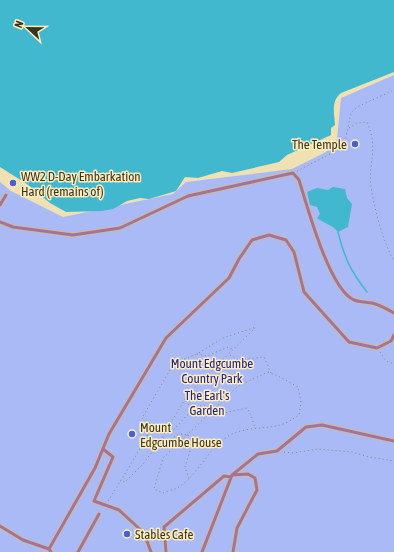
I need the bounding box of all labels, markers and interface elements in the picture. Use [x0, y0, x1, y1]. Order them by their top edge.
north arrow [8, 8, 48, 48]
text: N [12, 19, 26, 30]
place label: The Temple [292, 137, 347, 152]
marker: The Temple [350, 139, 360, 149]
place label: WW2 D-Day Embarkation Hard (remains of) [21, 169, 141, 199]
marker: WW2 D-Day Embarkation Hard (remains of) [8, 178, 18, 188]
park label: Mount Edgcumbe Country Park [171, 356, 253, 386]
park label: The Earl's Garden [184, 388, 230, 418]
place label: Mount Edgcumbe House [140, 420, 222, 450]
marker: Mount Edgcumbe House [127, 429, 137, 439]
place label: Stables Cafe [135, 527, 193, 542]
marker: Stables Cafe [122, 529, 132, 539]

